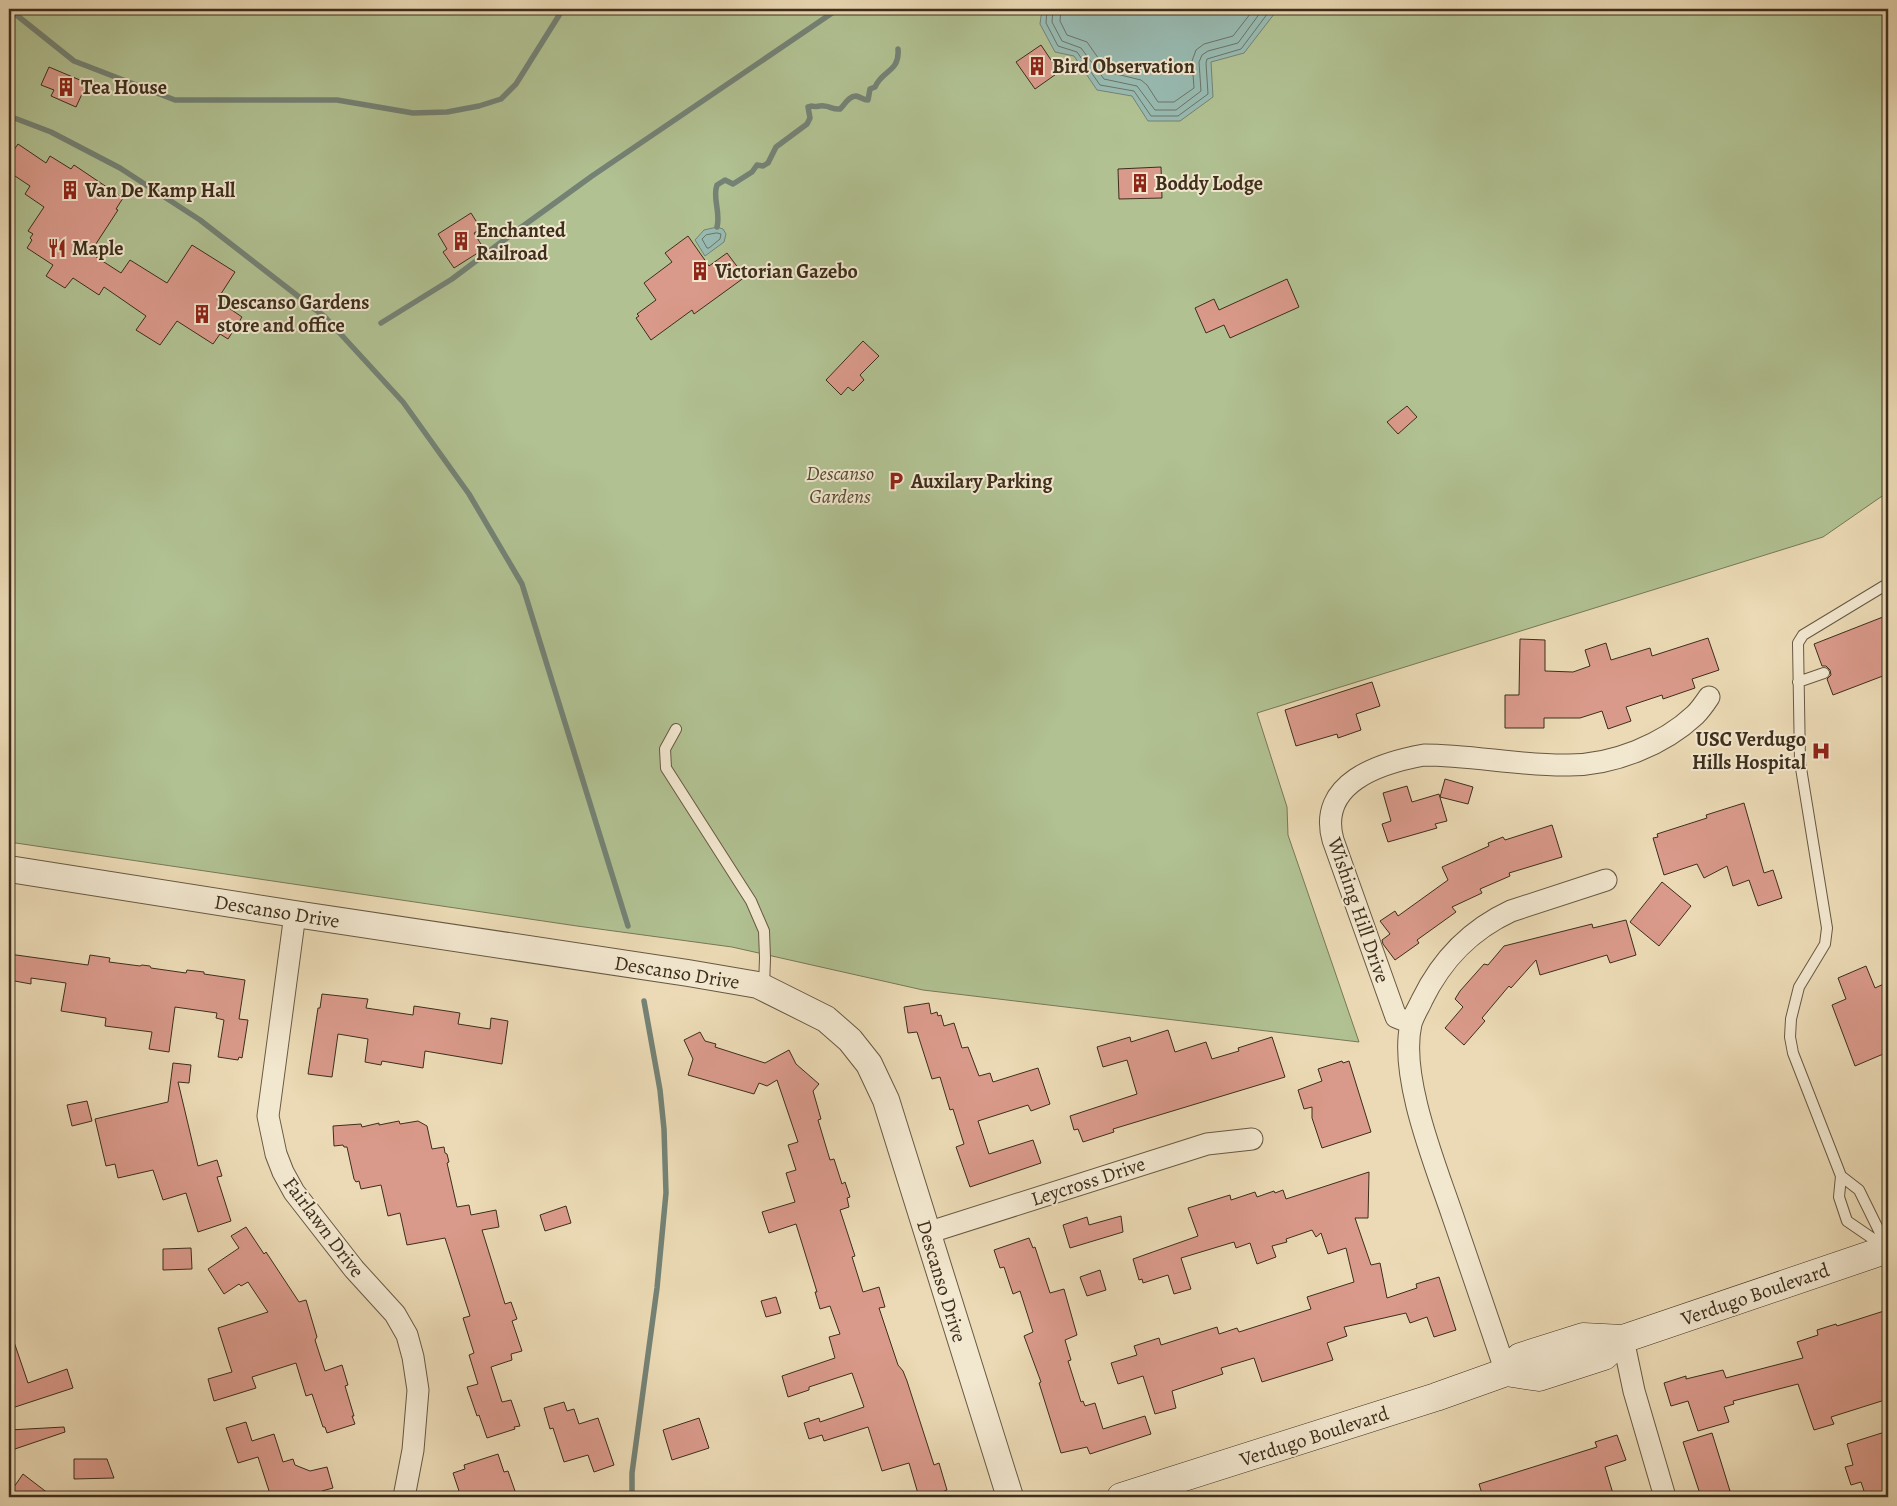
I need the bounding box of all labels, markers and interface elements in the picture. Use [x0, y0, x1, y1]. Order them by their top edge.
place label: Bird Observation [1052, 53, 1195, 80]
building icon: Bird Observation [1026, 55, 1048, 77]
place label: Tea House [81, 74, 167, 101]
building icon: Tea House [55, 76, 77, 98]
place label: Boddy Lodge [1155, 170, 1263, 197]
building icon: Boddy Lodge [1129, 172, 1151, 194]
place label: Van De Kamp Hall [84, 177, 236, 204]
building icon: Van De Kamp Hall [59, 179, 81, 201]
place label: Enchanted Railroad [476, 217, 566, 267]
building icon: Enchanted Railroad [450, 230, 472, 252]
place label: Maple [72, 235, 124, 262]
restaurant icon: Maple [46, 237, 68, 259]
place label: Victorian Gazebo [714, 258, 858, 285]
building icon: Victorian Gazebo [689, 260, 711, 282]
place label: Descanso Gardens store and office [217, 289, 369, 339]
building icon: Descanso Gardens store and office [191, 303, 213, 325]
park label: Descanso Gardens [806, 460, 874, 510]
place label: Auxilary Parking [910, 468, 1053, 495]
parking icon: Auxilary Parking [885, 470, 907, 492]
place label: USC Verdugo Hills Hospital [1692, 726, 1807, 776]
hospital icon: USC Verdugo Hills Hospital [1810, 740, 1832, 762]
street label: Wishing Hill Drive [1321, 833, 1396, 986]
street label: Descanso Drive [212, 888, 342, 935]
street label: Descanso Drive [612, 949, 742, 996]
street label: Leycross Drive [1028, 1150, 1149, 1213]
street label: Fairlawn Drive [277, 1171, 370, 1283]
street label: Descanso Drive [910, 1217, 973, 1346]
street label: Verdugo Boulevard [1677, 1256, 1833, 1333]
street label: Verdugo Boulevard [1235, 1400, 1392, 1474]

